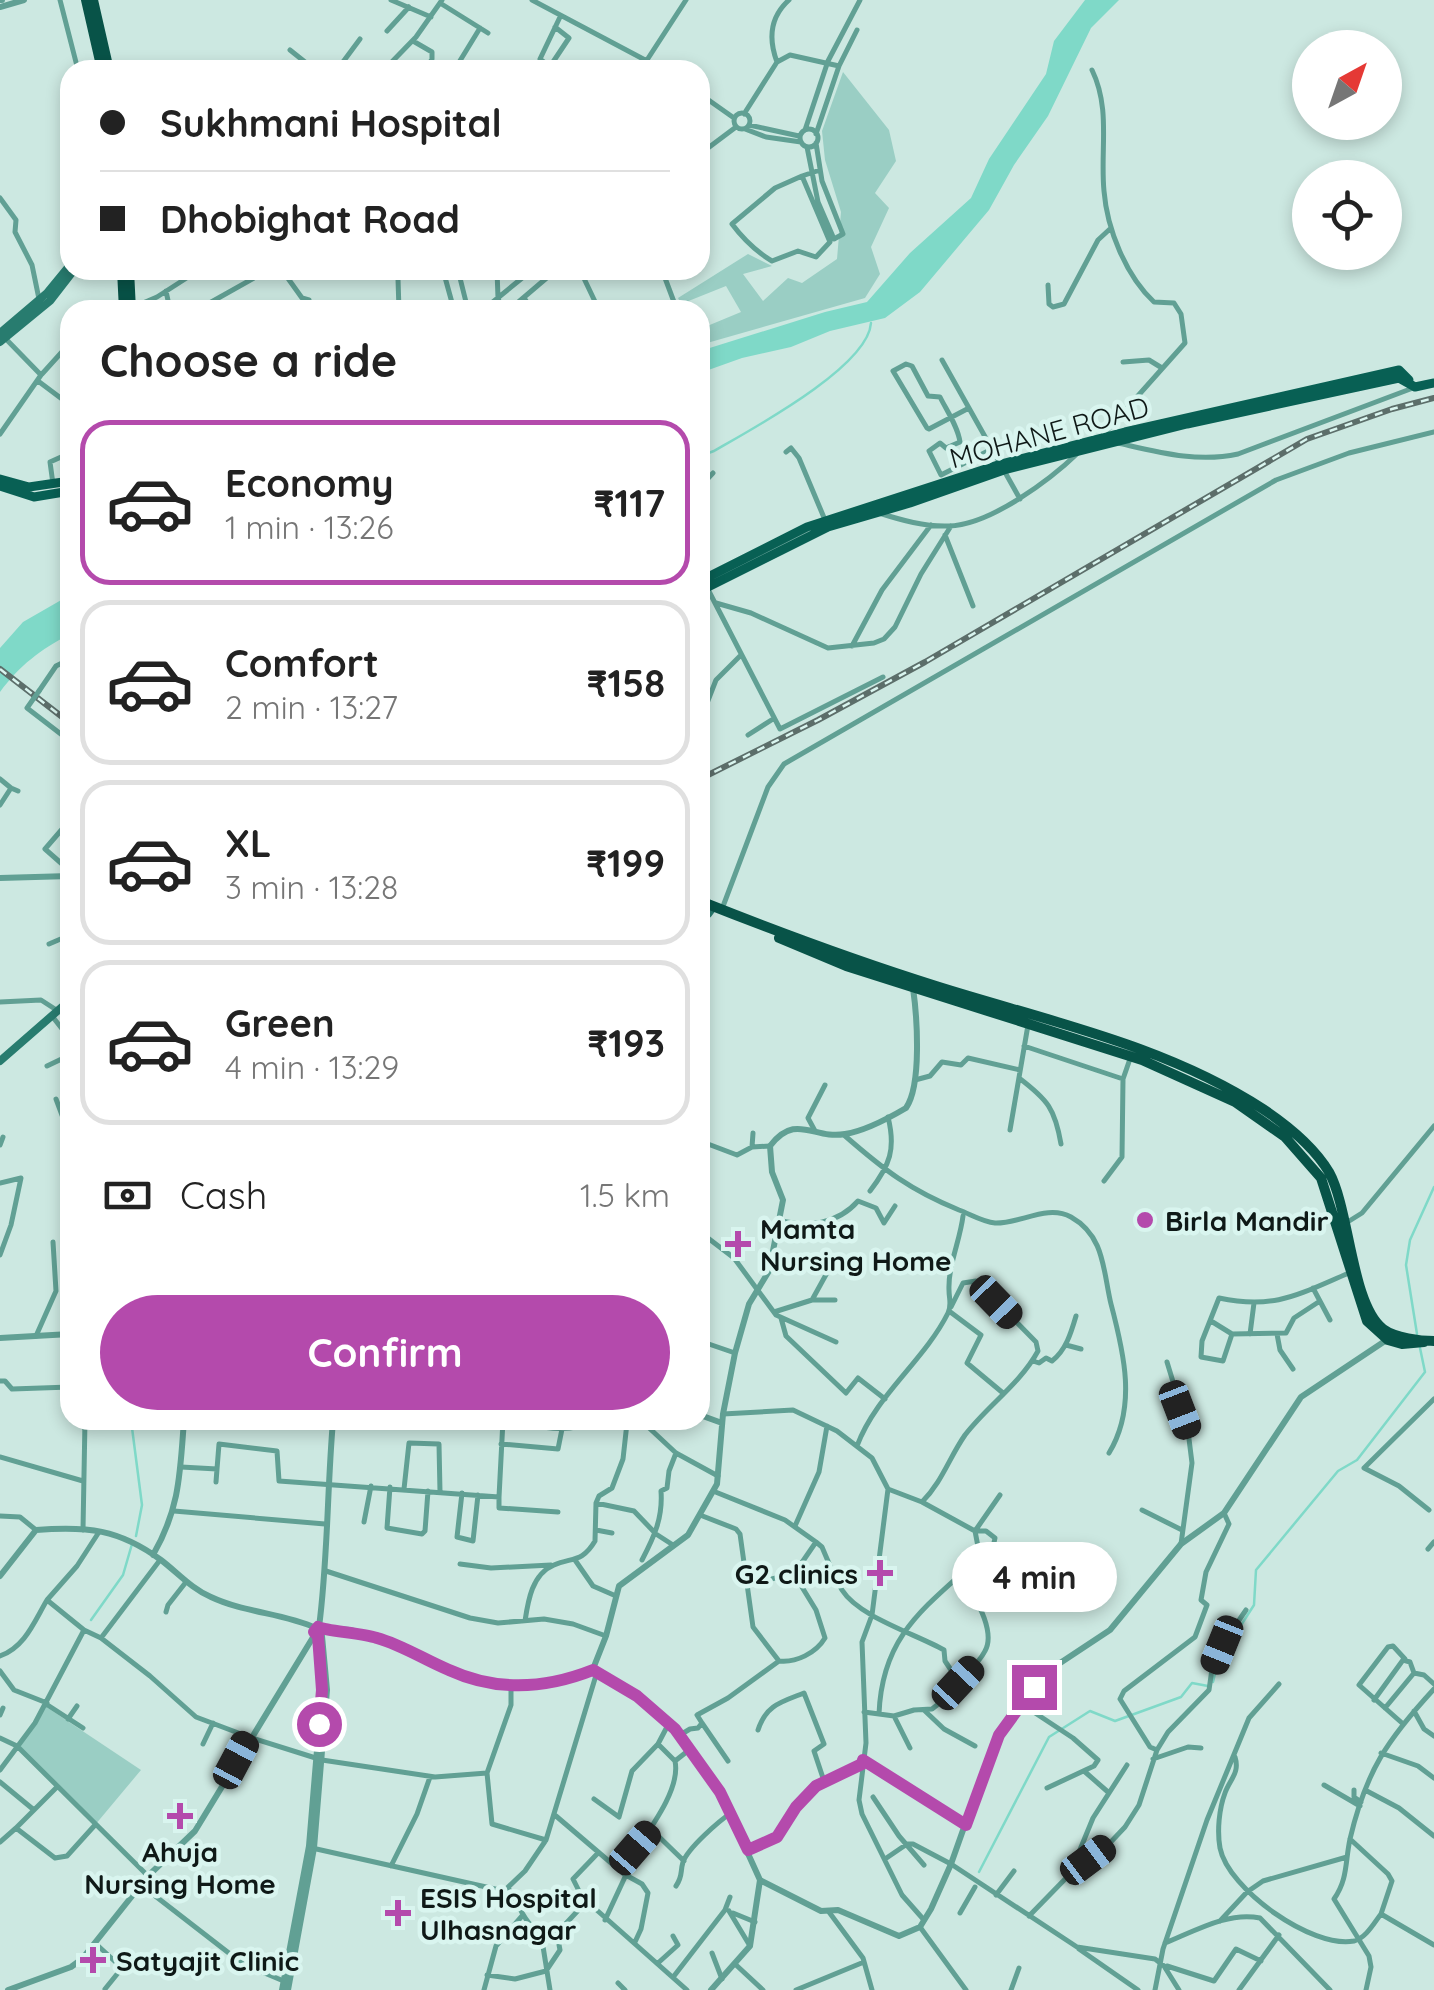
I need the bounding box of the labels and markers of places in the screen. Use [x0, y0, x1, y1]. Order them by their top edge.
place label: Birla Mandir [1165, 1203, 1329, 1238]
marker: Birla Mandir [1134, 1209, 1156, 1231]
place label: Mamta Nursing Home [760, 1211, 952, 1278]
marker: Mamta Nursing Home [725, 1231, 751, 1257]
place label: G2 clinics [735, 1556, 858, 1591]
marker: G2 clinics [867, 1560, 893, 1586]
marker: Ahuja Nursing Home [167, 1803, 193, 1829]
place label: Ahuja Nursing Home [84, 1834, 276, 1901]
place label: ESIS Hospital Ulhasnagar [420, 1880, 597, 1947]
marker: ESIS Hospital Ulhasnagar [385, 1900, 411, 1926]
place label: Satyajit Clinic [116, 1943, 299, 1978]
marker: Satyajit Clinic [80, 1947, 106, 1973]

